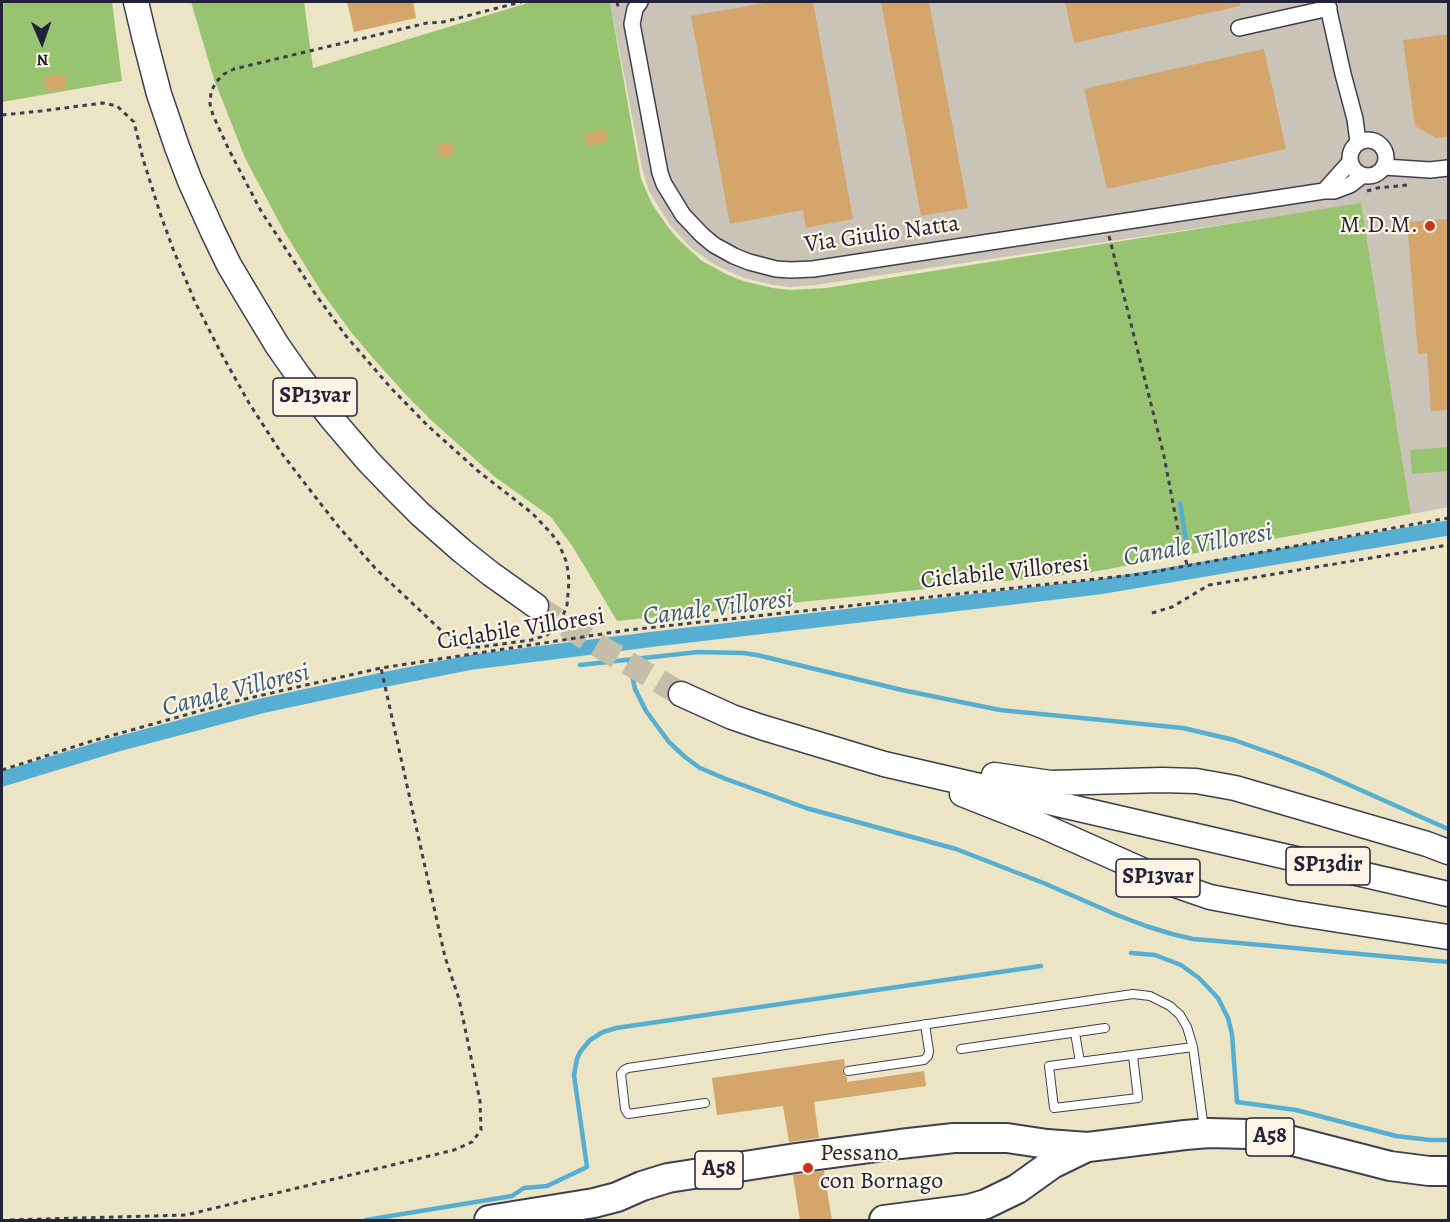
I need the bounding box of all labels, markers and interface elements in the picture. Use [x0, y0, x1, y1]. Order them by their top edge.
north arrow [12, 12, 72, 72]
text: N [36, 49, 49, 71]
street label: Via Giulio Natta [803, 210, 961, 260]
place label: M.D.M. [1340, 212, 1418, 240]
marker: M.D.M. [1423, 219, 1437, 233]
road number: SP13var [273, 378, 357, 416]
water label: Canale Villoresi [1121, 518, 1275, 574]
street label: Ciclabile Villoresi [919, 550, 1091, 596]
water label: Canale Villoresi [641, 584, 795, 634]
street label: Ciclabile Villoresi [435, 603, 607, 657]
water label: Canale Villoresi [159, 658, 313, 724]
road number: SP13dir [1286, 847, 1370, 885]
road number: SP13var [1116, 859, 1200, 897]
road number: A58 [1246, 1118, 1294, 1156]
place label: Pessano con Bornago [820, 1140, 943, 1196]
road number: A58 [695, 1151, 743, 1189]
marker: Pessano con Bornago [801, 1161, 815, 1175]

